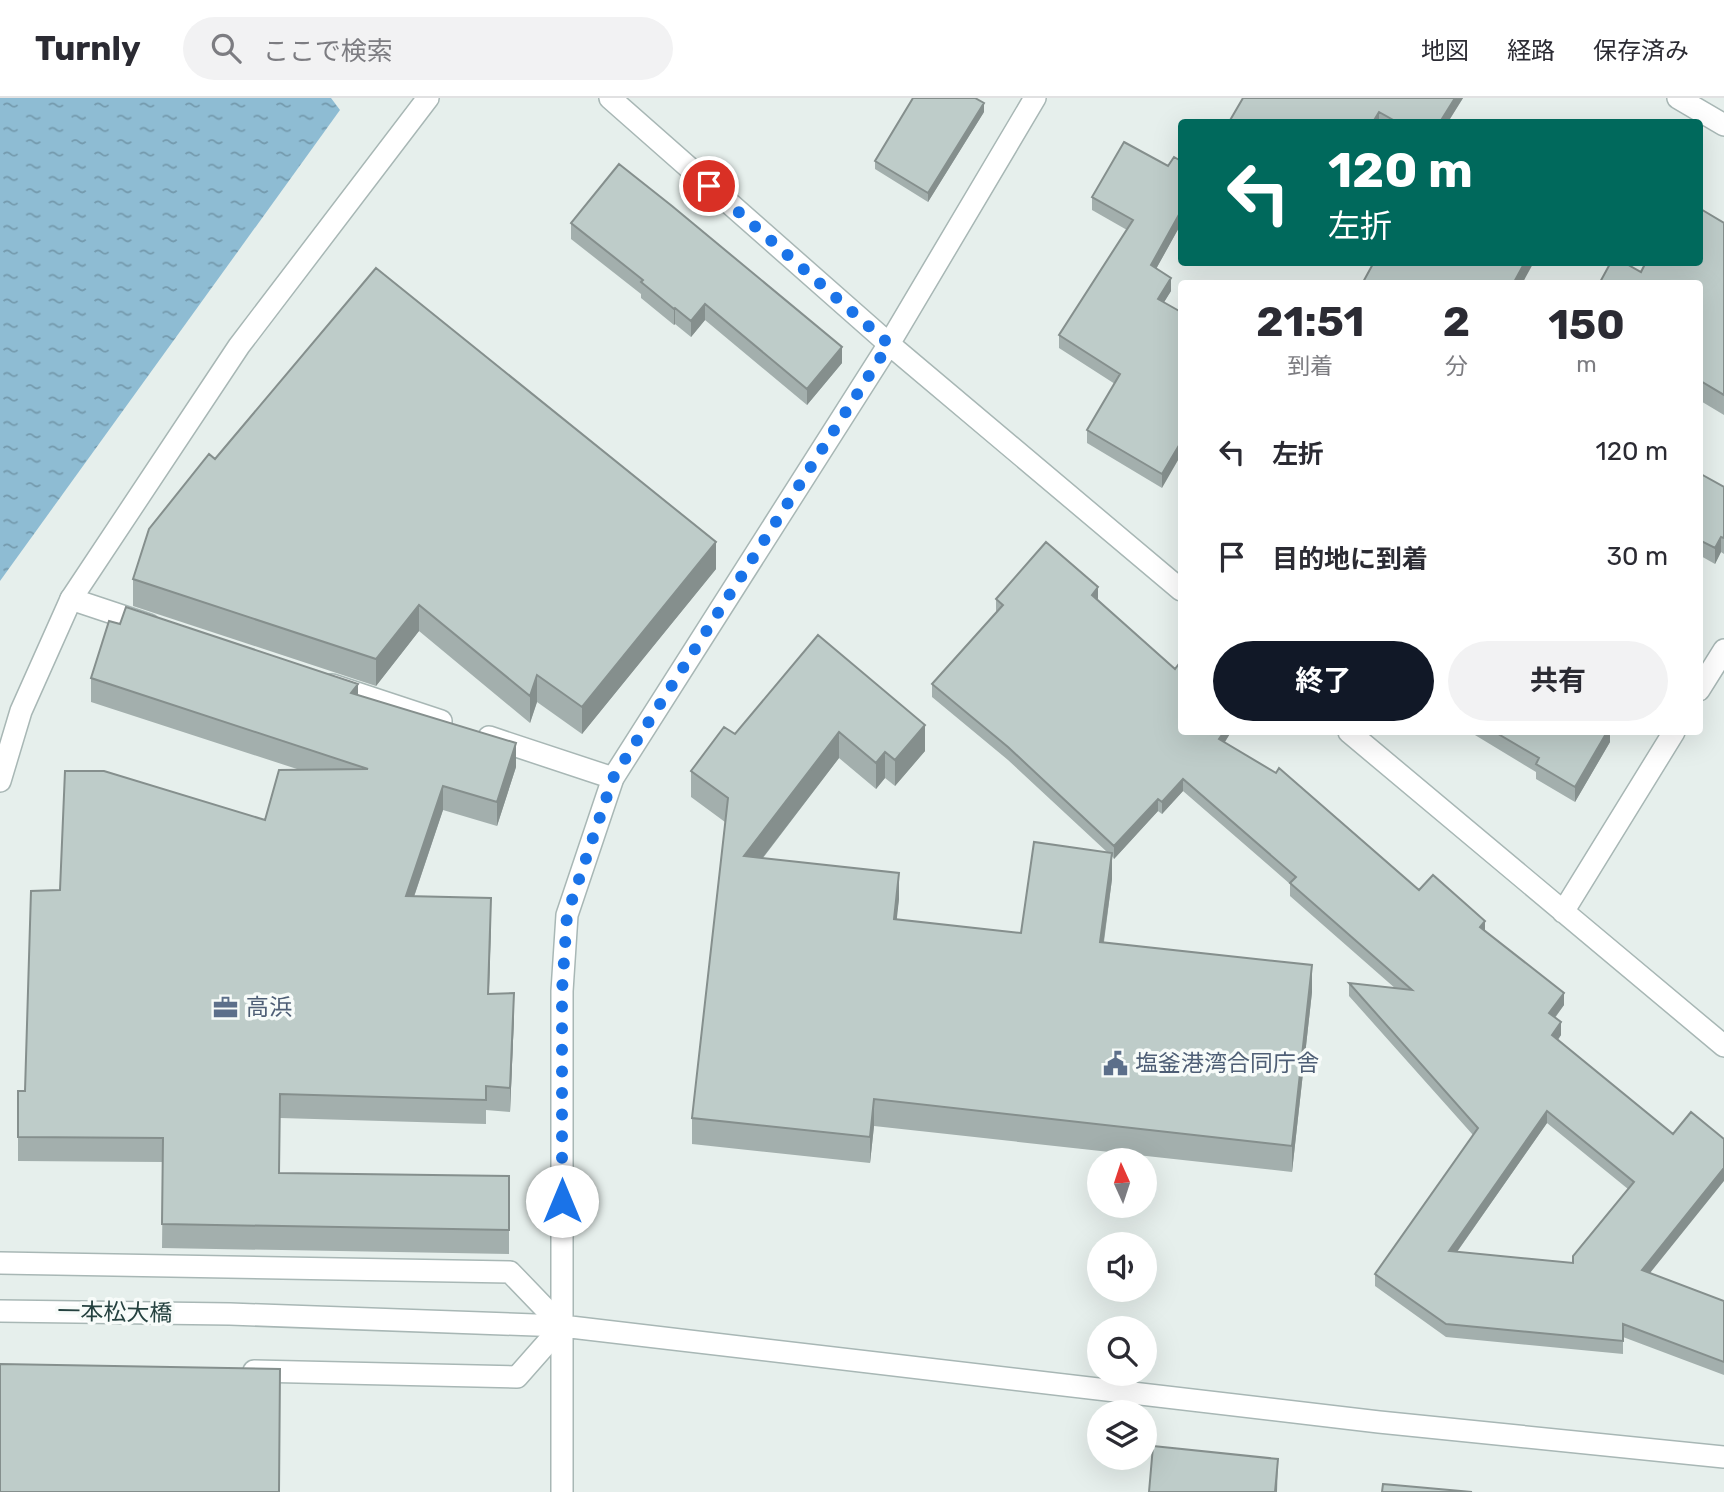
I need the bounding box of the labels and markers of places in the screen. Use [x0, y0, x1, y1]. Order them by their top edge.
pin [679, 156, 739, 216]
office icon: 高浜 [212, 993, 240, 1021]
place label: 高浜 [246, 993, 292, 1021]
public building icon: 塩釜港湾合同庁舎 [1101, 1049, 1129, 1077]
place label: 塩釜港湾合同庁舎 [1135, 1049, 1319, 1077]

